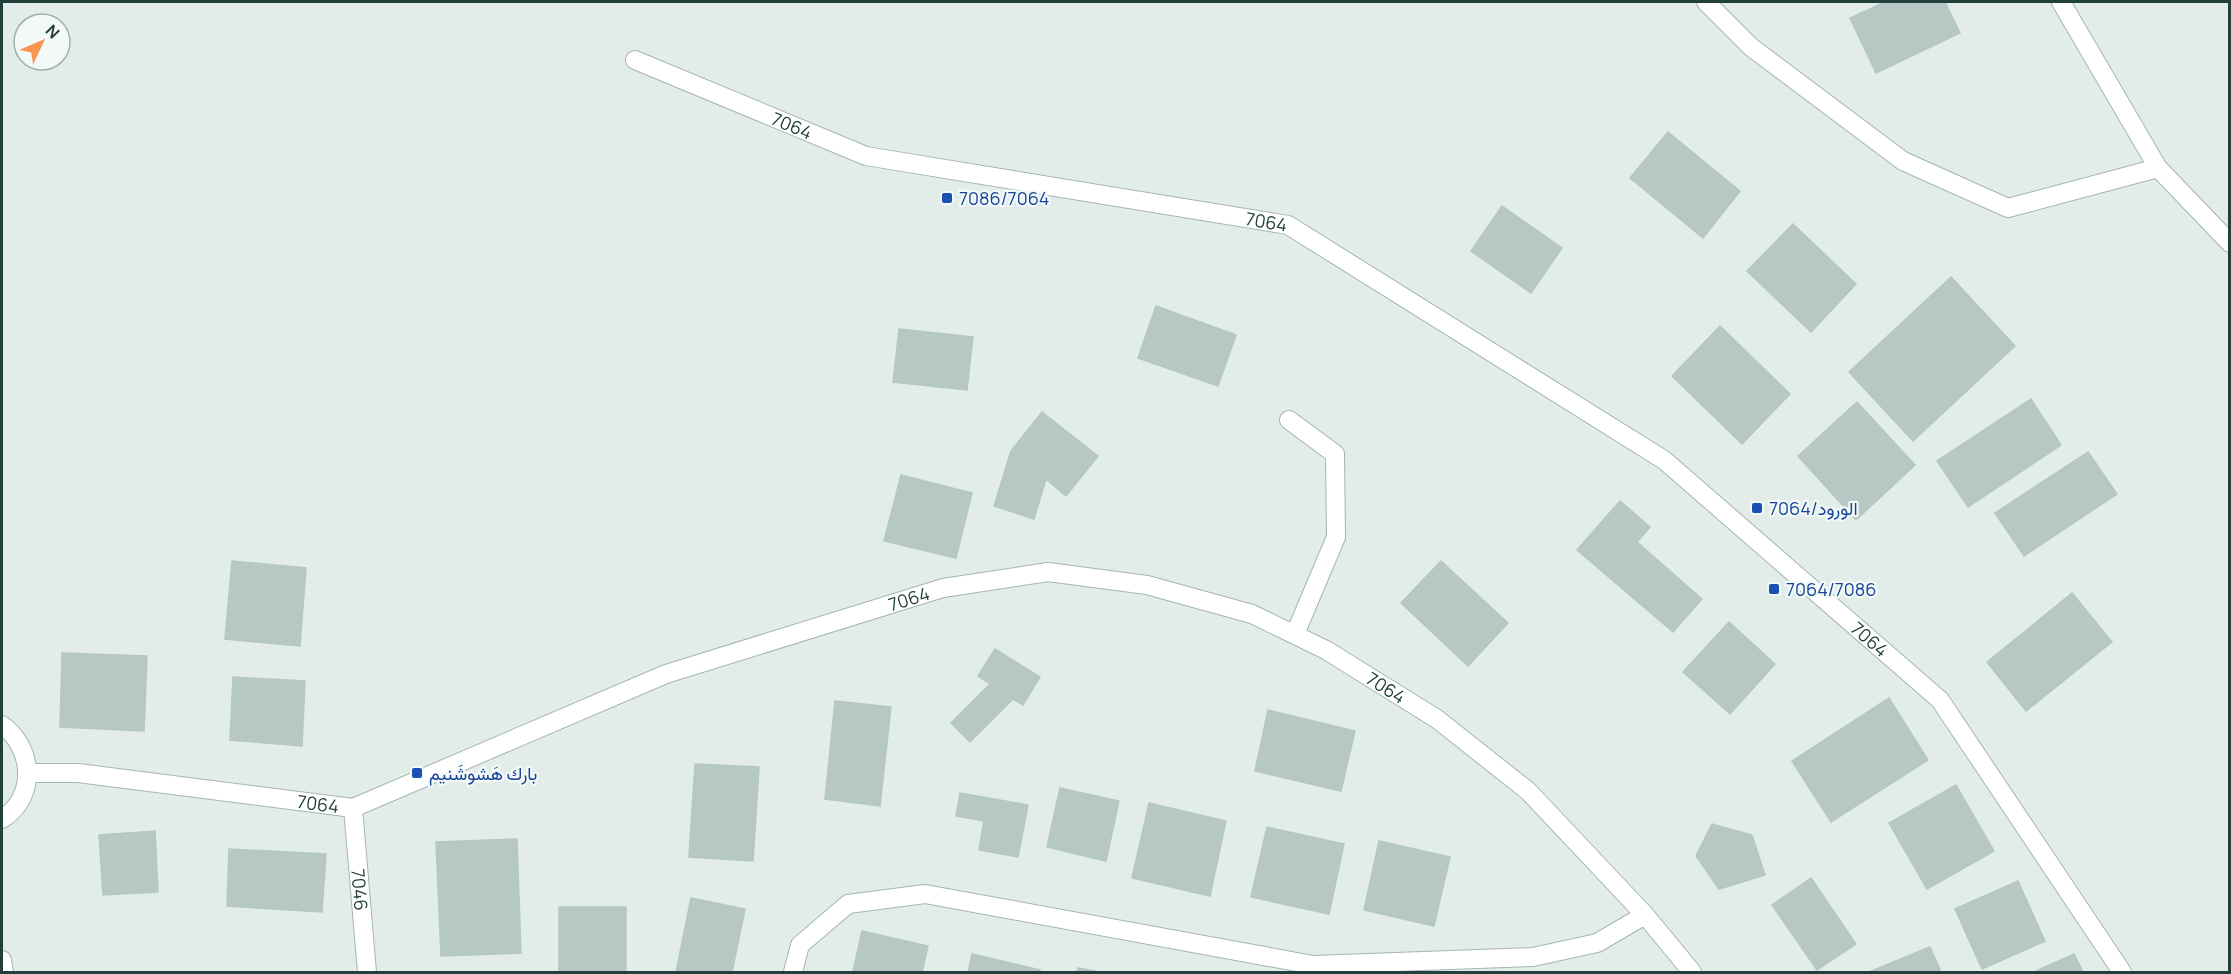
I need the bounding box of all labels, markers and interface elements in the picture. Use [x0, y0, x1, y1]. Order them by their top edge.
north arrow [12, 12, 72, 72]
text: N [41, 20, 65, 43]
street label: 7064 [768, 106, 816, 144]
place label: 7086/7064 [959, 186, 1049, 210]
marker: 7086/7064 [940, 191, 954, 205]
street label: 7064 [1244, 206, 1289, 237]
place label: الورود/7064 [1769, 496, 1858, 520]
marker: الورود/7064 [1750, 501, 1764, 515]
place label: 7064/7086 [1786, 577, 1876, 601]
street label: 7064 [885, 581, 932, 616]
marker: 7064/7086 [1767, 582, 1781, 596]
street label: 7064 [1846, 616, 1894, 662]
street label: 7064 [1362, 666, 1410, 709]
place label: بارك هَشوشَنيم [429, 761, 537, 786]
marker: بارك هَشوشَنيم [410, 766, 424, 780]
street label: 7064 [296, 789, 340, 818]
street label: 7046 [346, 868, 374, 912]

